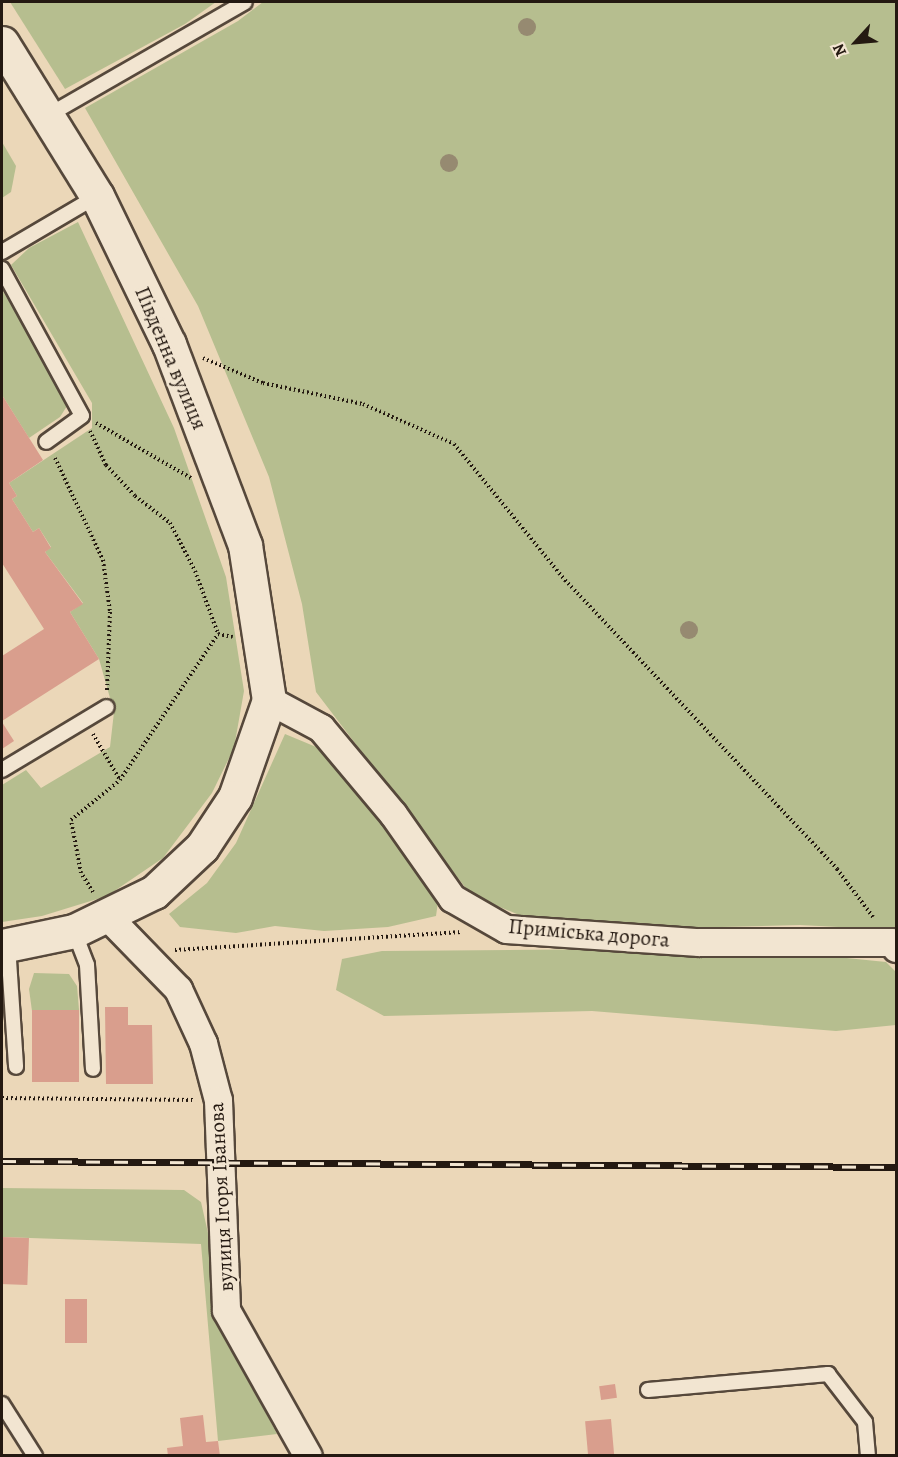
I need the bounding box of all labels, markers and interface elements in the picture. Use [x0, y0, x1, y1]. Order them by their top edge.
north arrow [826, 12, 886, 72]
text: N [827, 40, 852, 60]
street label: Південна вулиця [130, 283, 212, 433]
street label: Приміська дорога [507, 913, 671, 953]
street label: вулиця Ігоря Іванова [203, 1102, 239, 1292]

